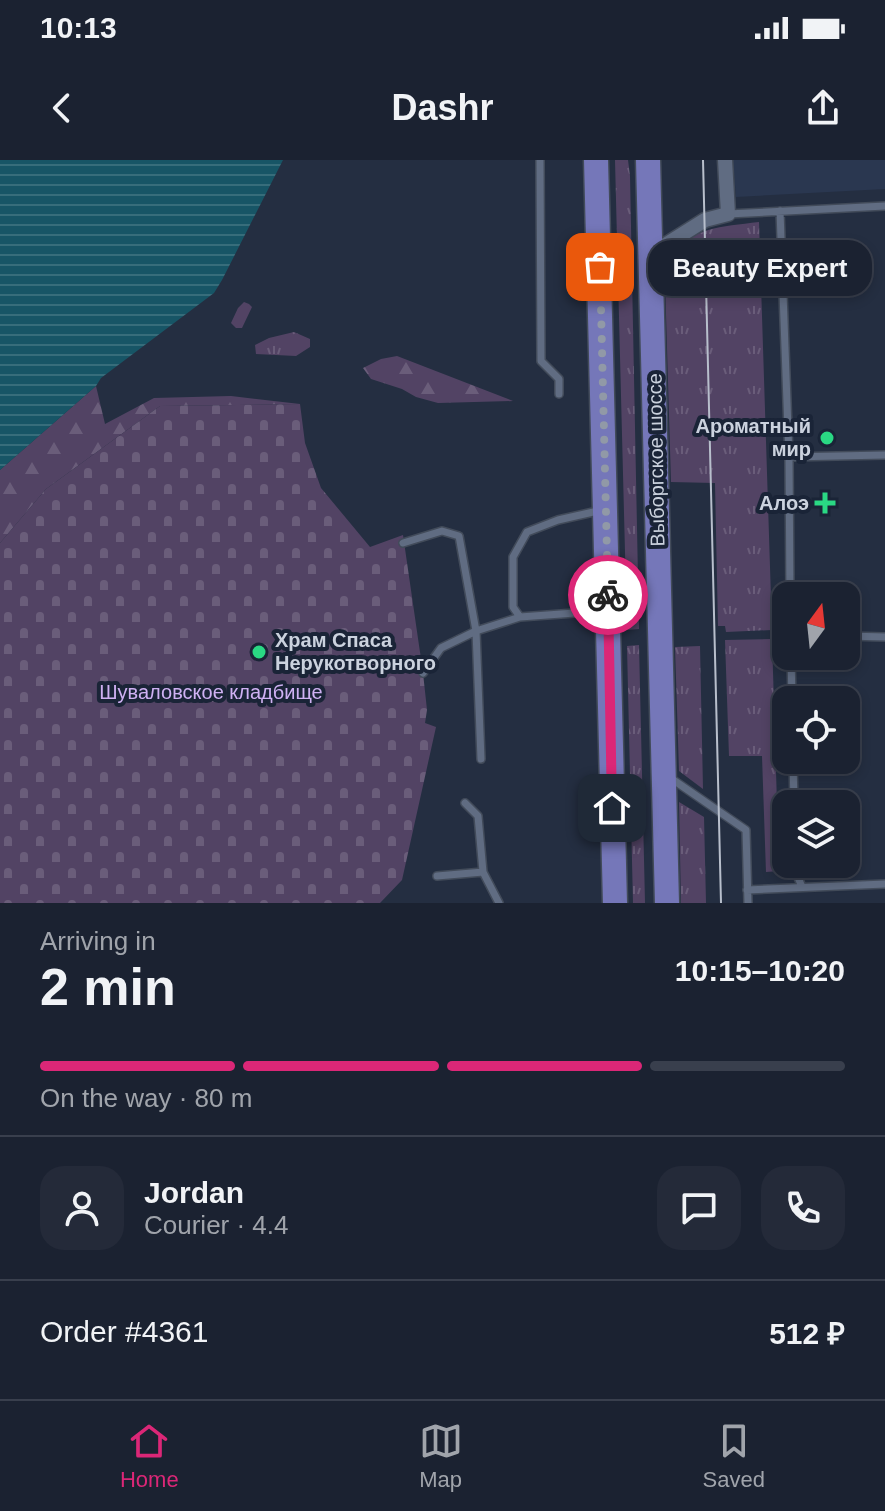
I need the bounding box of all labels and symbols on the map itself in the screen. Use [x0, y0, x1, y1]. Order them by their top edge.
pin [566, 233, 634, 301]
callout: Beauty Expert [648, 239, 872, 295]
street label: Выборгское шоссе [643, 373, 669, 547]
place label: Ароматный мир [695, 415, 811, 460]
marker: Ароматный мир [818, 429, 836, 447]
place label: Алоэ [759, 492, 809, 514]
marker: Алоэ [816, 494, 834, 512]
courier [568, 555, 648, 635]
north arrow [772, 582, 860, 670]
place label: Храм Спаса Нерукотворного [275, 629, 436, 674]
marker: Храм Спаса Нерукотворного [250, 643, 268, 661]
park label: Шуваловское кладбище [99, 681, 323, 703]
pin [578, 774, 646, 842]

